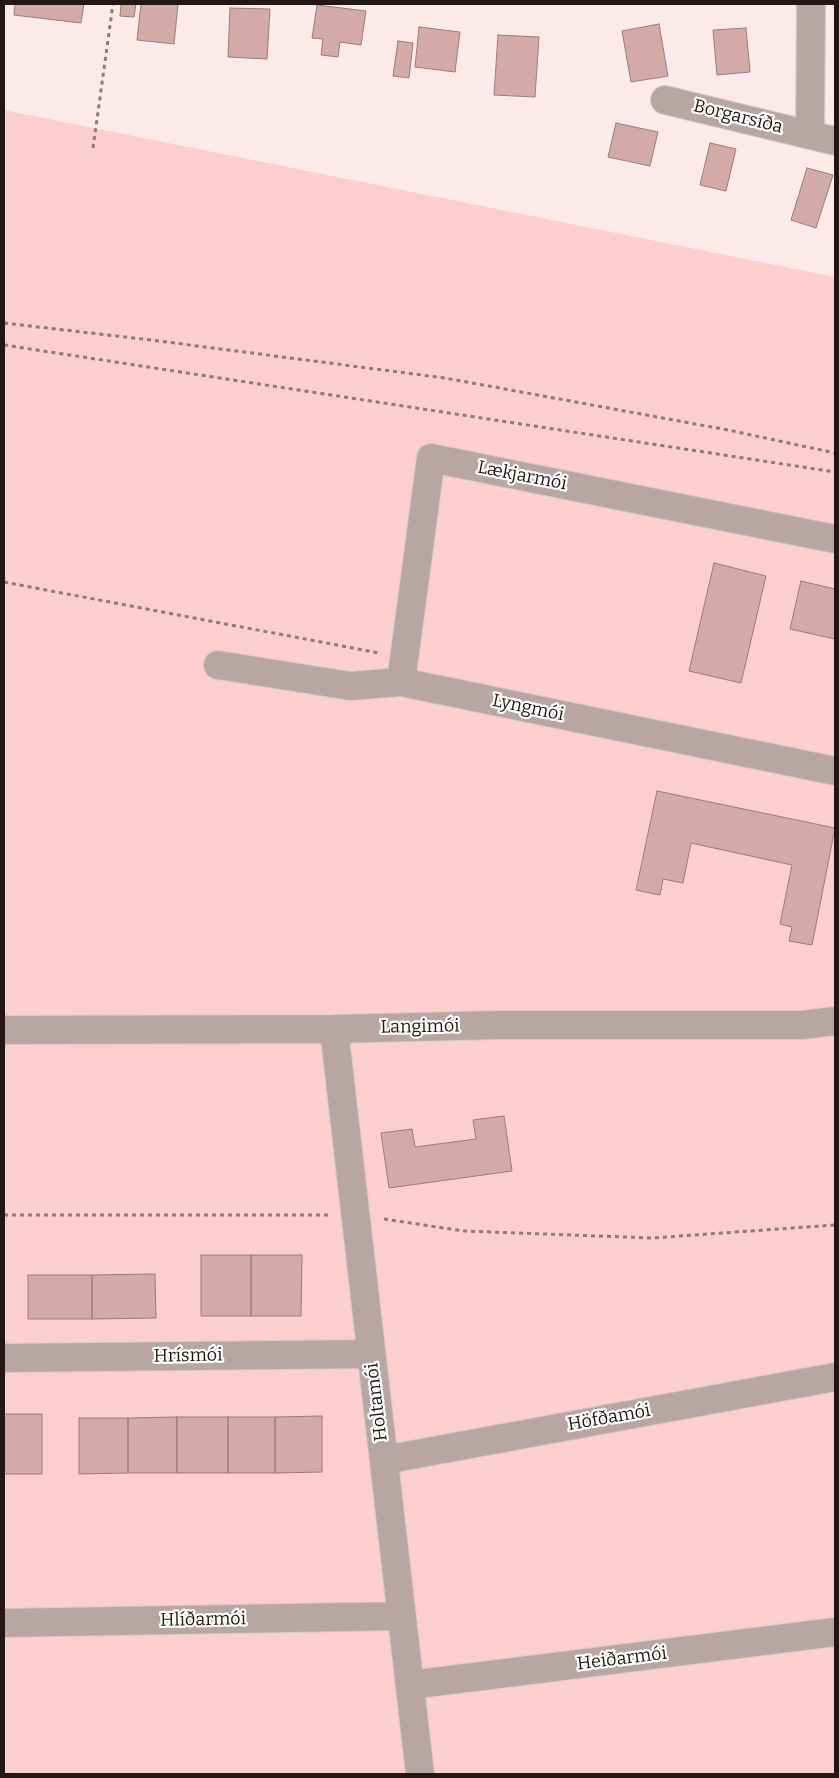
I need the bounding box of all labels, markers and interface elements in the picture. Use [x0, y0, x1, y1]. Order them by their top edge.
street label: Borgarsíða [691, 96, 785, 138]
street label: Lækjarmói [476, 457, 568, 495]
street label: Lyngmói [490, 690, 566, 726]
street label: Langimói [380, 1016, 460, 1038]
street label: Hrísmói [153, 1345, 223, 1367]
street label: Holtamói [361, 1362, 393, 1442]
street label: Höfðamói [566, 1400, 652, 1436]
street label: Hlíðarmói [160, 1608, 246, 1632]
street label: Heiðarmói [576, 1643, 668, 1675]

